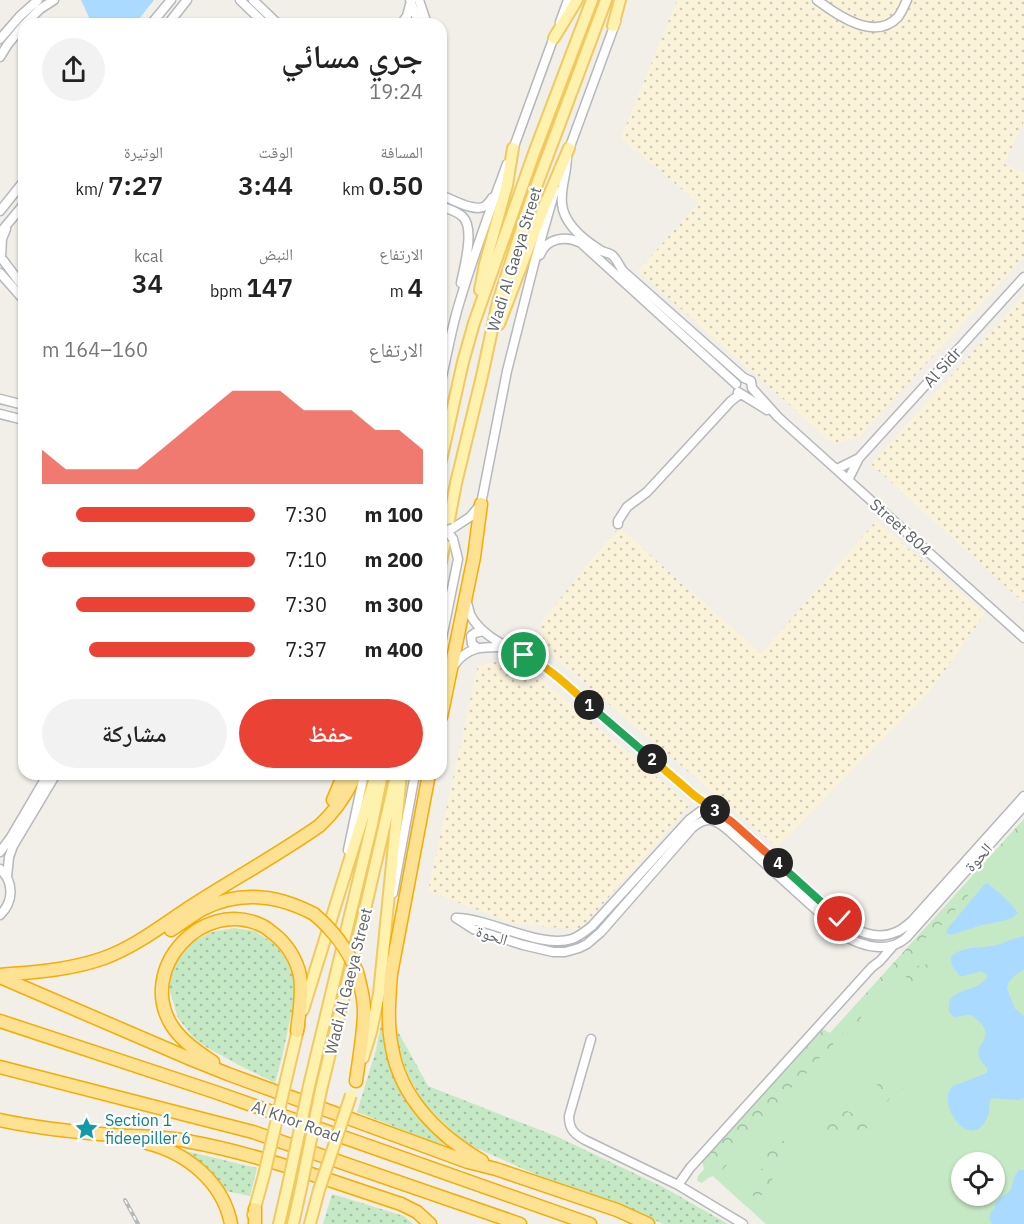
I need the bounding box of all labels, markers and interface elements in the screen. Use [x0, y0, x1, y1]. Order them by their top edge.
text: جري مسائي [281, 34, 423, 77]
button: share [42, 38, 105, 101]
text: 19:24 [369, 78, 423, 105]
text: الوتيرة [124, 142, 163, 162]
text: الوقت [259, 142, 293, 162]
text: المسافة [381, 142, 423, 162]
text: 7:27 [108, 168, 163, 202]
text: 3:44 [238, 168, 293, 202]
text: 0.50 [368, 168, 423, 202]
text: /km [76, 179, 108, 199]
text: km [342, 179, 368, 199]
street label: Wadi Al Gaeya Street [482, 184, 546, 334]
text: النبض [259, 244, 293, 264]
text: الارتفاع [379, 244, 423, 264]
text: kcal [134, 246, 163, 266]
text: 34 [132, 266, 163, 300]
text: 147 [246, 270, 293, 304]
text: 4 [407, 270, 423, 304]
text: bpm [210, 281, 246, 301]
text: m [390, 281, 407, 301]
text: 160–164 m [42, 336, 148, 363]
text: الارتفاع [368, 336, 423, 363]
street label: Al Sidr [919, 343, 965, 391]
street label: Street 804 [866, 494, 936, 560]
text: 7:30 [285, 501, 327, 528]
text: 100 m [364, 501, 423, 528]
text: 7:10 [285, 546, 327, 573]
text: 200 m [364, 546, 423, 573]
text: 7:30 [285, 591, 327, 618]
text: 300 m [364, 591, 423, 618]
pin [498, 629, 549, 680]
text: 7:37 [285, 636, 327, 663]
text: 400 m [364, 636, 423, 663]
icon: arrive [507, 638, 540, 671]
pin: 1 [574, 690, 604, 720]
text: 1 [584, 695, 594, 715]
button: مشاركة [42, 699, 227, 768]
button: حفظ [239, 699, 423, 768]
pin: 2 [637, 744, 667, 774]
text: 2 [647, 749, 657, 769]
pin: 3 [700, 795, 730, 825]
text: 3 [710, 800, 720, 820]
street label: الحوة [960, 838, 996, 876]
pin: 4 [763, 848, 793, 878]
text: 4 [773, 853, 783, 873]
pin [814, 893, 865, 944]
icon: check [823, 902, 856, 935]
street label: Wadi Al Gaeya Street [320, 906, 376, 1056]
street label: الحوة [474, 921, 510, 949]
street label: Al Khor Road [249, 1096, 343, 1146]
place label: Section 1 fideepiller 6 [105, 1110, 191, 1148]
place icon: Section 1 fideepiller 6 [74, 1116, 100, 1142]
map controls [951, 1152, 1005, 1206]
button: locate [951, 1152, 1005, 1206]

